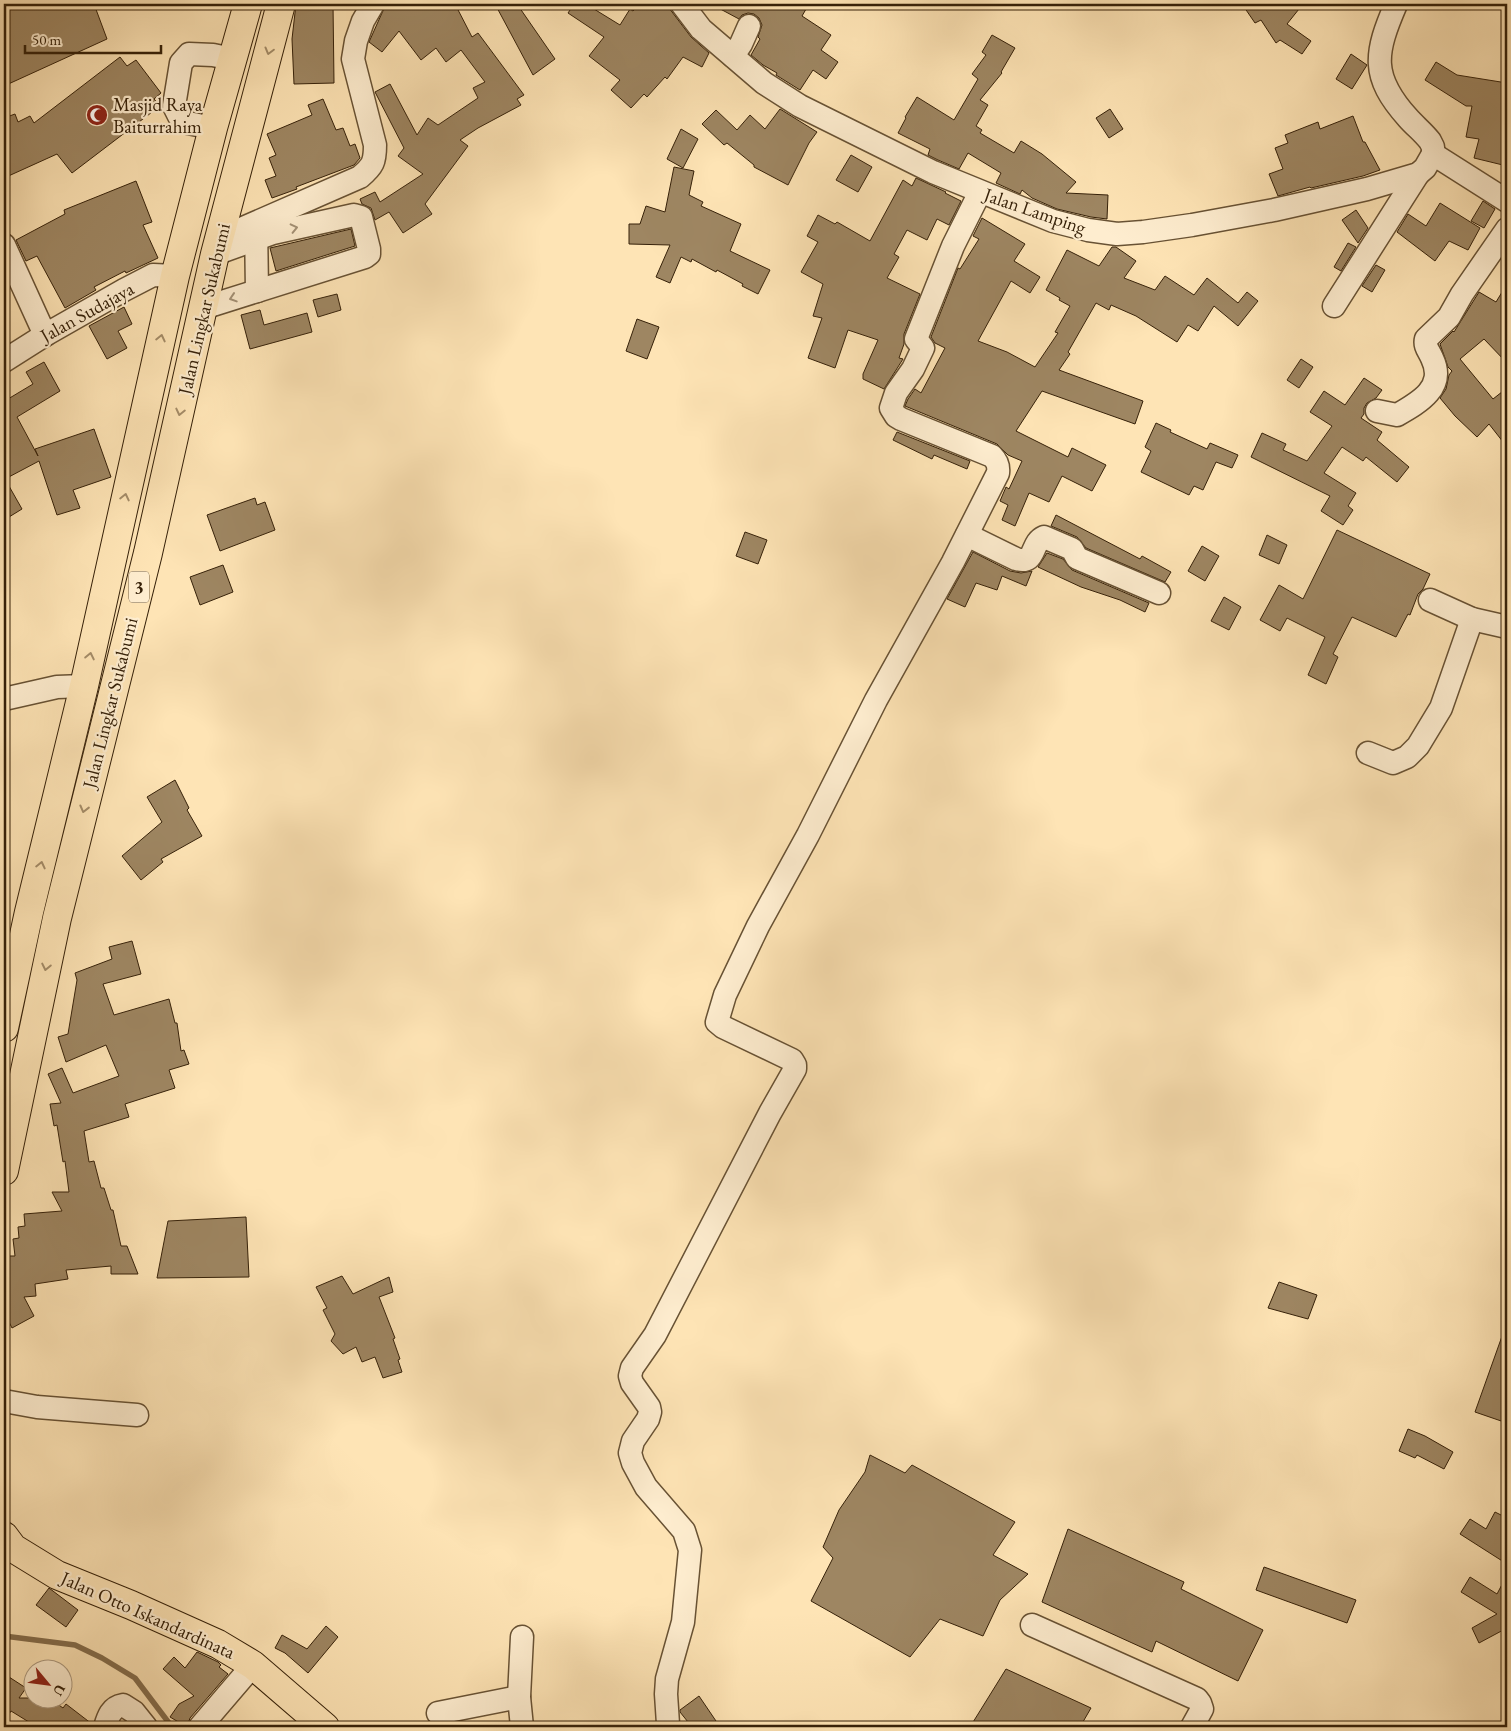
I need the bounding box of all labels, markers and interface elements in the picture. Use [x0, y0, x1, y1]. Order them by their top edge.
scale bar [25, 22, 161, 54]
text: 50 m [32, 30, 61, 49]
one-way arrow [264, 46, 274, 54]
place label: Masjid Raya Baiturrahim [113, 92, 203, 139]
mosque icon: Masjid Raya Baiturrahim [85, 103, 109, 127]
street label: Jalan Lamping [979, 181, 1090, 240]
street label: Jalan Lingkar Sukabumi [172, 220, 236, 399]
one-way arrow [290, 223, 299, 234]
street label: Jalan Sudajaya [34, 276, 139, 349]
one-way arrow [229, 293, 238, 303]
one-way arrow [155, 334, 166, 343]
one-way arrow [175, 408, 185, 417]
one-way arrow [119, 492, 130, 501]
road number: 3 [129, 572, 149, 602]
street label: Jalan Lingkar Sukabumi [76, 615, 143, 793]
one-way arrow [84, 651, 95, 660]
one-way arrow [79, 804, 90, 813]
one-way arrow [35, 860, 46, 869]
one-way arrow [42, 962, 52, 971]
street label: Jalan Otto Iskandardinata [55, 1565, 239, 1665]
north arrow [22, 1658, 72, 1708]
text: U [49, 1681, 70, 1700]

